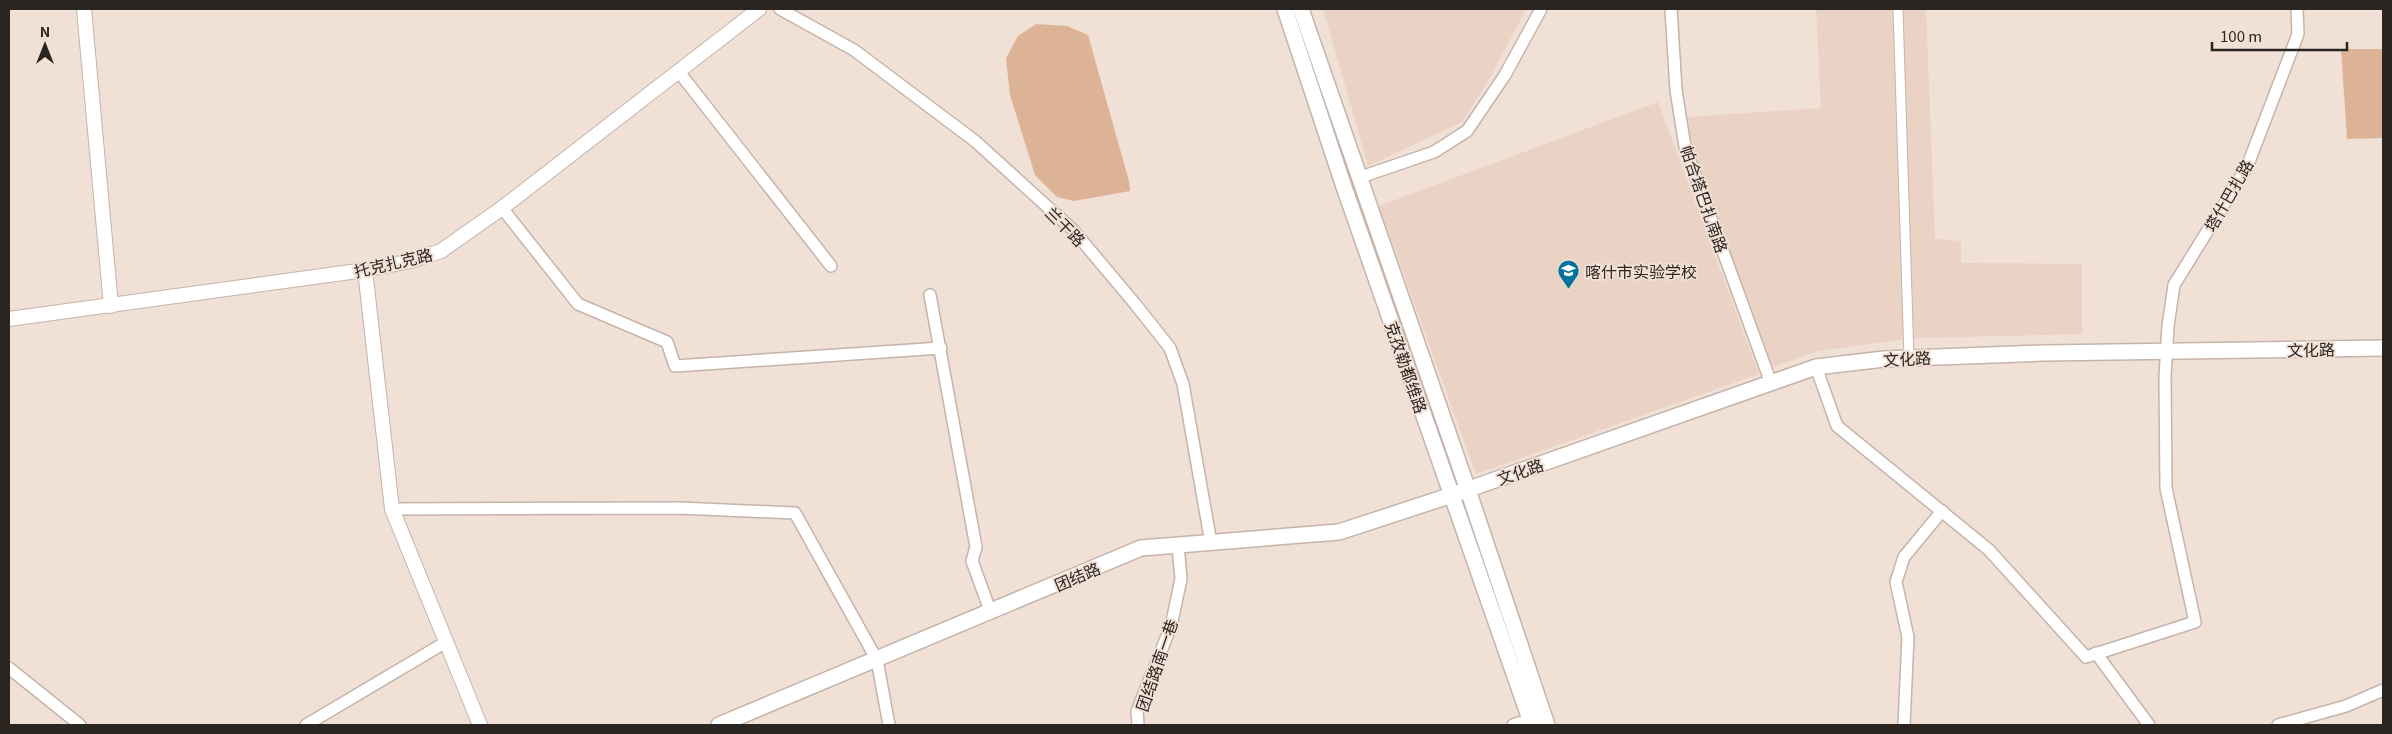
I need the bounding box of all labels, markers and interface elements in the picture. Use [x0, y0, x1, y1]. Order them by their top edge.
north arrow [20, 20, 70, 70]
scale bar [2212, 20, 2347, 52]
text: N [40, 21, 50, 41]
text: 100 m [2220, 25, 2262, 46]
street label: 帕合塔巴扎南路 [1675, 142, 1735, 256]
street label: 塔什巴扎路 [2198, 154, 2258, 236]
street label: 兰干路 [1041, 201, 1091, 251]
street label: 托克扎克路 [351, 241, 435, 283]
school or university icon: 喀什市实验学校 [1557, 259, 1581, 290]
place label: 喀什市实验学校 [1585, 259, 1697, 283]
street label: 克孜勒都维路 [1380, 318, 1434, 416]
street label: 文化路 [2287, 337, 2335, 361]
street label: 文化路 [1882, 345, 1932, 371]
street label: 文化路 [1493, 452, 1547, 490]
street label: 团结路 [1050, 556, 1104, 596]
street label: 团结路南一巷 [1129, 616, 1183, 714]

